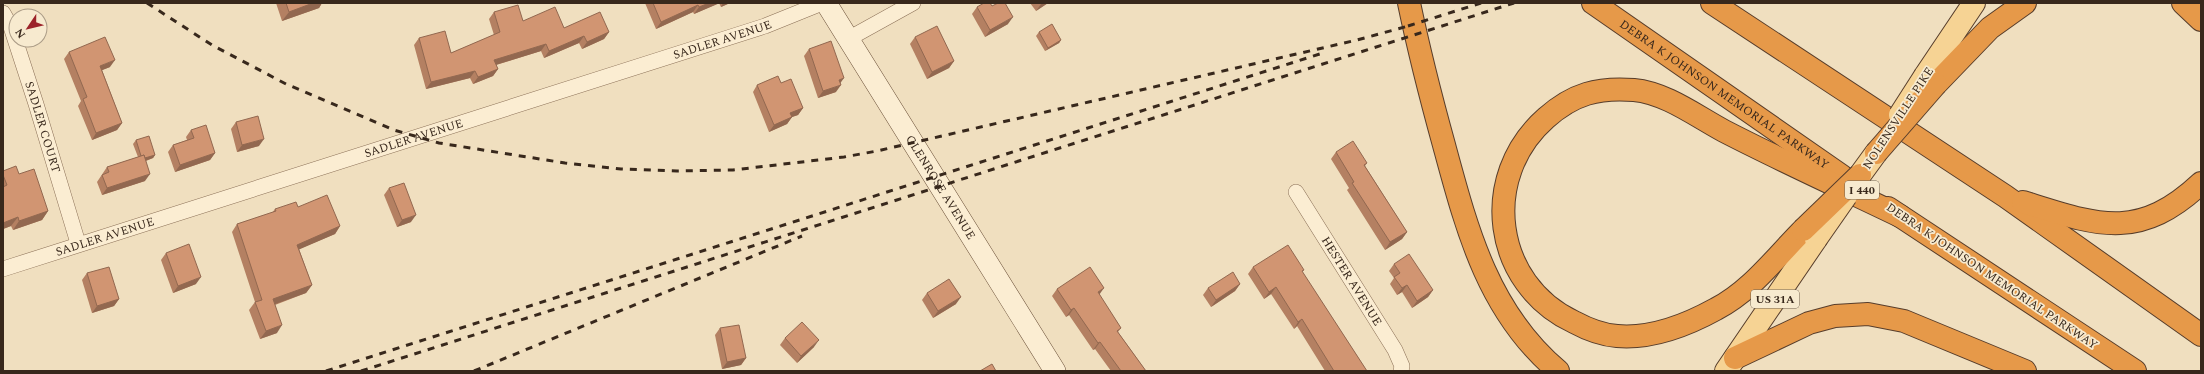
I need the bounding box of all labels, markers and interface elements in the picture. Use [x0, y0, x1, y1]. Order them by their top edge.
north arrow [8, 8, 48, 48]
street label: SADLER AVENUE [671, 15, 775, 65]
street label: DEBRA K JOHNSON MEMORIAL PARKWAY [1615, 15, 1833, 175]
text: N [11, 25, 30, 42]
street label: NOLENSVILLE PIKE [1858, 63, 1939, 173]
street label: SADLER COURT [19, 79, 65, 175]
street label: SADLER AVENUE [362, 114, 465, 163]
street label: GLENROSE AVENUE [900, 131, 980, 244]
road number: I 440 [1845, 181, 1879, 199]
street label: DEBRA K JOHNSON MEMORIAL PARKWAY [1882, 198, 2102, 355]
street label: SADLER AVENUE [53, 212, 157, 262]
street label: HESTER AVENUE [1316, 233, 1387, 330]
road number: US 31A [1751, 290, 1799, 308]

